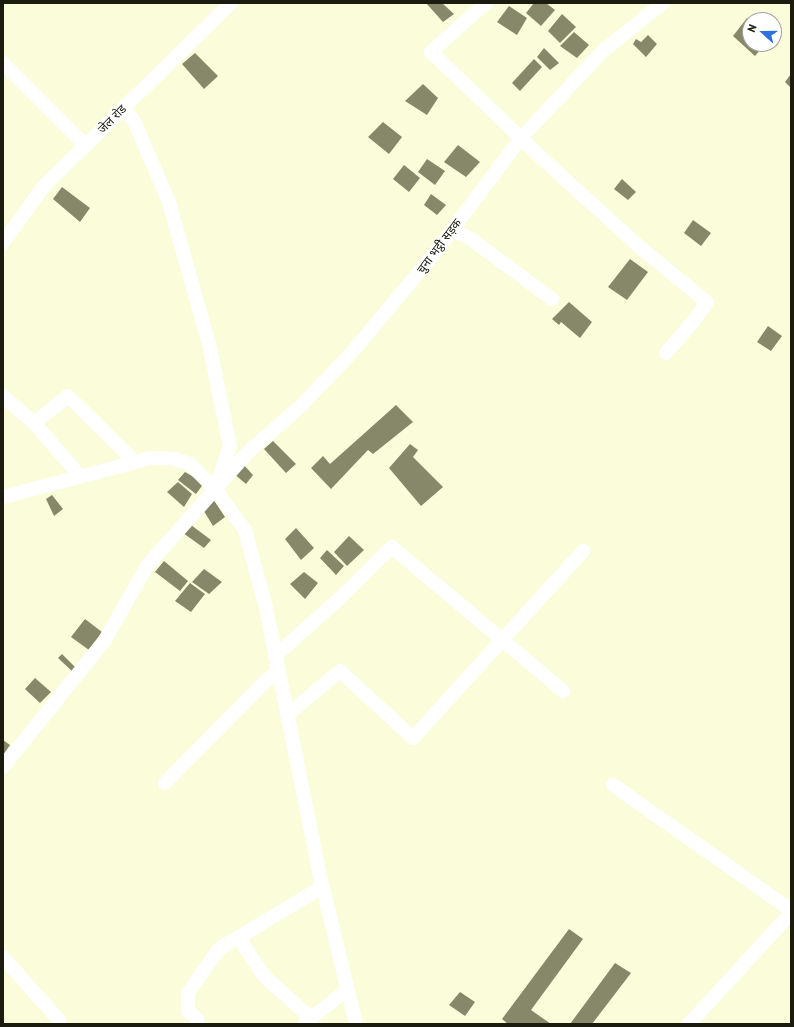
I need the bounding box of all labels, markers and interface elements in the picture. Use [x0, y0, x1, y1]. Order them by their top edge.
north arrow [742, 12, 782, 52]
text: N [744, 22, 760, 34]
street label: जेल रोड [95, 102, 129, 136]
street label: चुना भट्ठी सड़क [414, 216, 464, 276]

